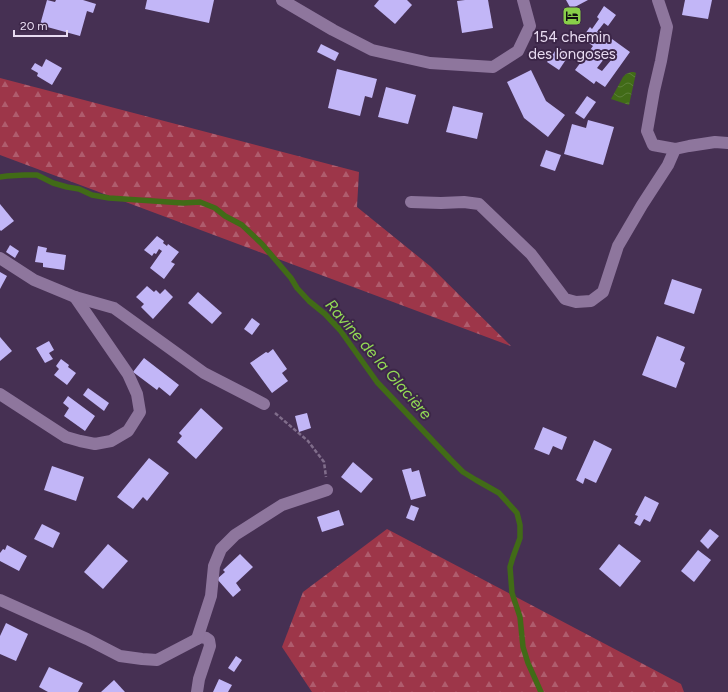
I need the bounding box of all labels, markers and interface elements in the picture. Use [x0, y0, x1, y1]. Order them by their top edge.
hotel icon: 154 chemin des longoses [561, 5, 583, 27]
scale bar [14, 12, 67, 38]
text: 20 m [20, 19, 48, 33]
place label: 154 chemin des longoses [528, 28, 616, 63]
water label: Ravine de la Glacière [321, 296, 436, 423]

